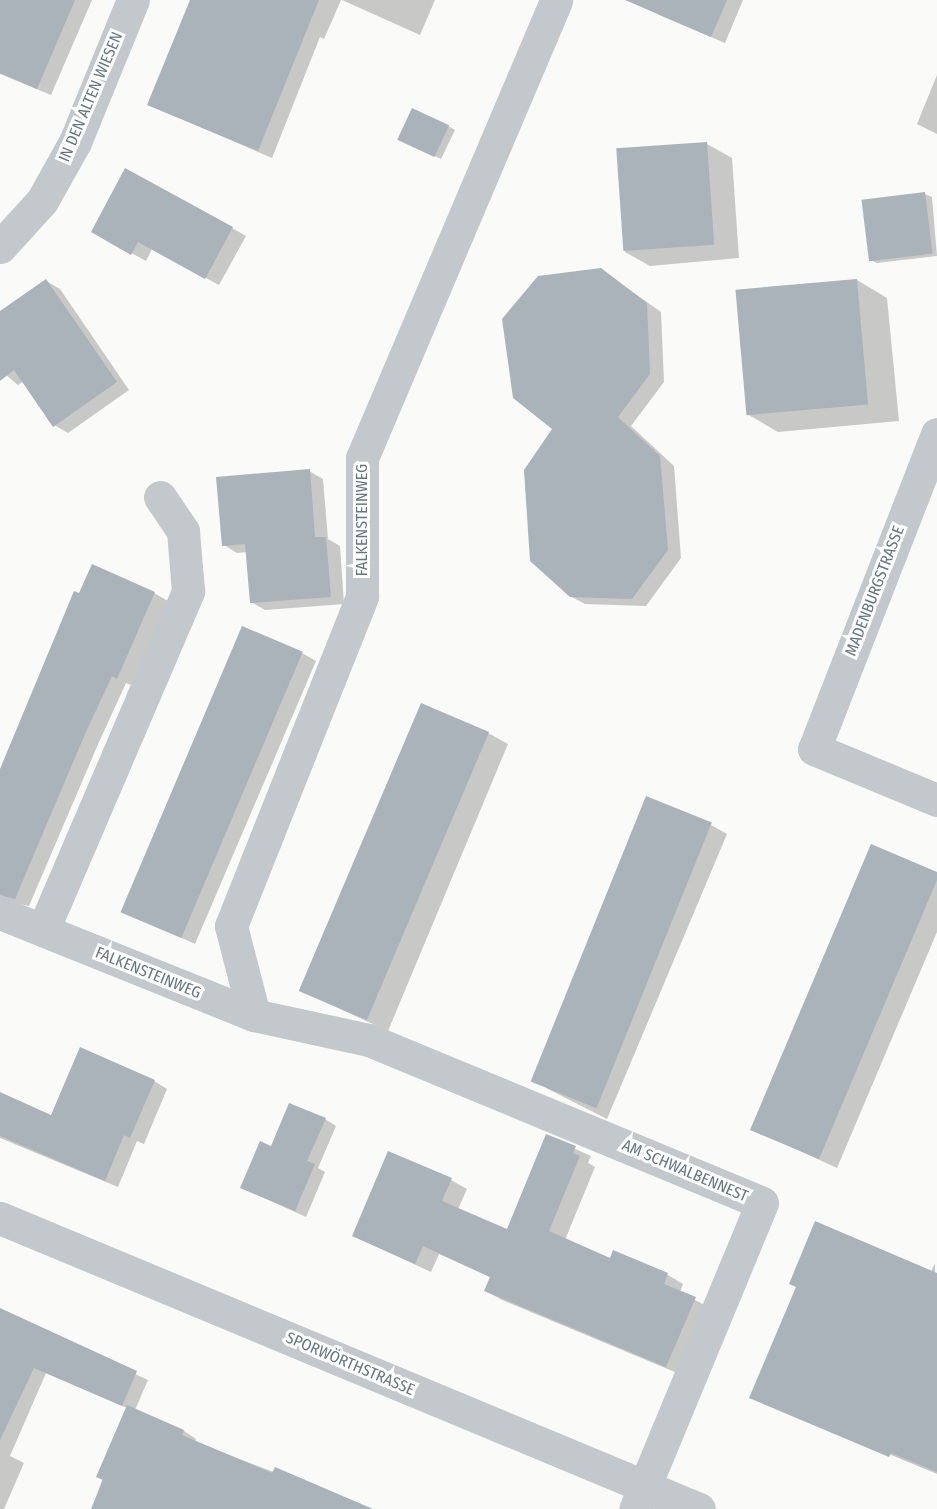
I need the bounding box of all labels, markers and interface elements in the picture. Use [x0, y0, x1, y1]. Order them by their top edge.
street label: IN DEN ALTEN WIESEN [55, 29, 127, 165]
street label: FALKENSTEINWEG [352, 464, 372, 576]
street label: MADENBURGSTRASSE [841, 523, 909, 659]
street label: FALKENSTEINWEG [92, 943, 204, 1003]
street label: AM SCHWALBENNEST [619, 1136, 751, 1206]
street label: SPORWÖRTHSTRASSE [283, 1328, 417, 1400]

